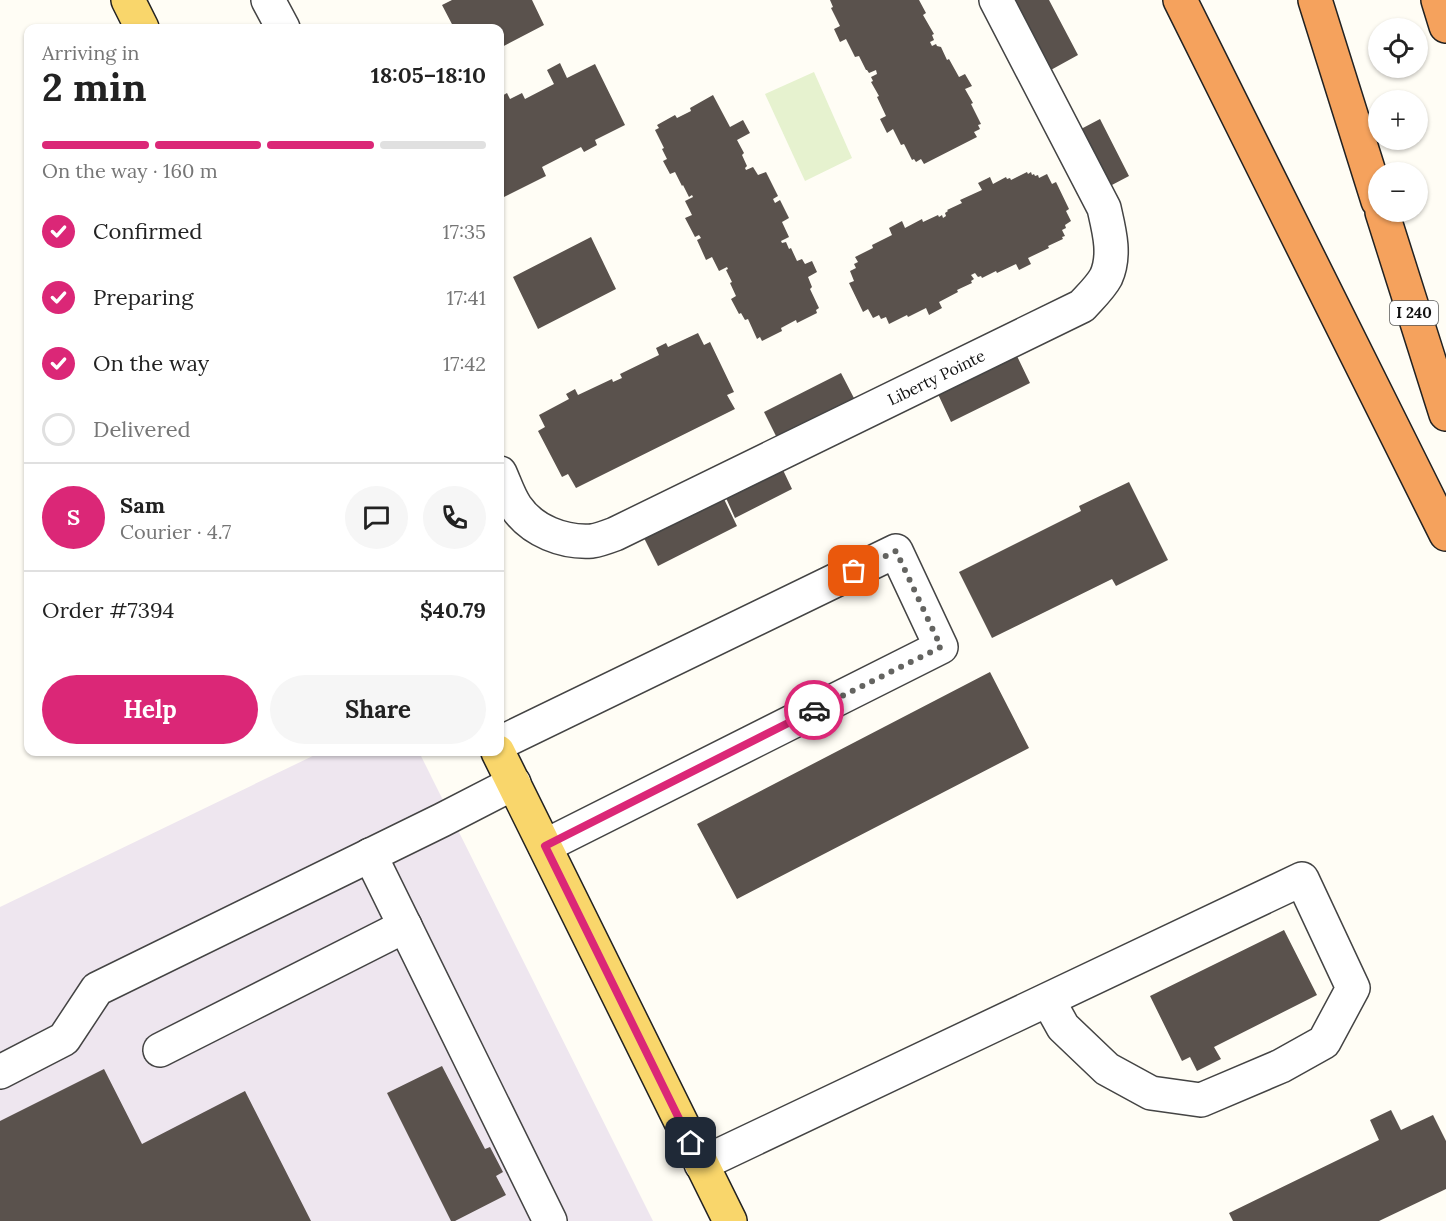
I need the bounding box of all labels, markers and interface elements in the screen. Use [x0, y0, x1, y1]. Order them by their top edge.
map controls [1368, 18, 1428, 222]
button: locate [1368, 18, 1428, 78]
text: Arriving in [42, 40, 139, 65]
text: 18:05–18:10 [371, 61, 486, 89]
text: 2 min [42, 62, 147, 112]
button: + [1368, 90, 1428, 150]
text: On the way · 160 m [42, 158, 218, 183]
button: − [1368, 162, 1428, 222]
icon: check [42, 215, 75, 248]
text: Confirmed [93, 217, 202, 245]
text: 17:35 [442, 219, 486, 244]
icon: check [42, 281, 75, 314]
text: Preparing [93, 283, 193, 311]
text: 17:41 [446, 285, 486, 310]
road number: I 240 [1390, 301, 1438, 325]
street label: Liberty Pointe [884, 345, 988, 409]
icon: check [42, 347, 75, 380]
text: On the way [93, 349, 209, 377]
text: 17:42 [443, 351, 486, 376]
text: Delivered [93, 415, 191, 443]
button: chat [345, 486, 408, 549]
button: phone [423, 486, 486, 549]
text: Sam [120, 491, 165, 519]
text: S [67, 503, 80, 531]
text: Courier · 4.7 [120, 519, 231, 544]
pin [828, 545, 879, 596]
icon: bag [837, 554, 870, 587]
text: Order #7394 [42, 596, 175, 624]
text: $40.79 [420, 596, 486, 624]
button: Help [42, 675, 258, 744]
button: Share [270, 675, 486, 744]
courier [784, 680, 844, 740]
icon: car [798, 694, 831, 727]
pin [665, 1117, 716, 1168]
icon: home [674, 1126, 707, 1159]

